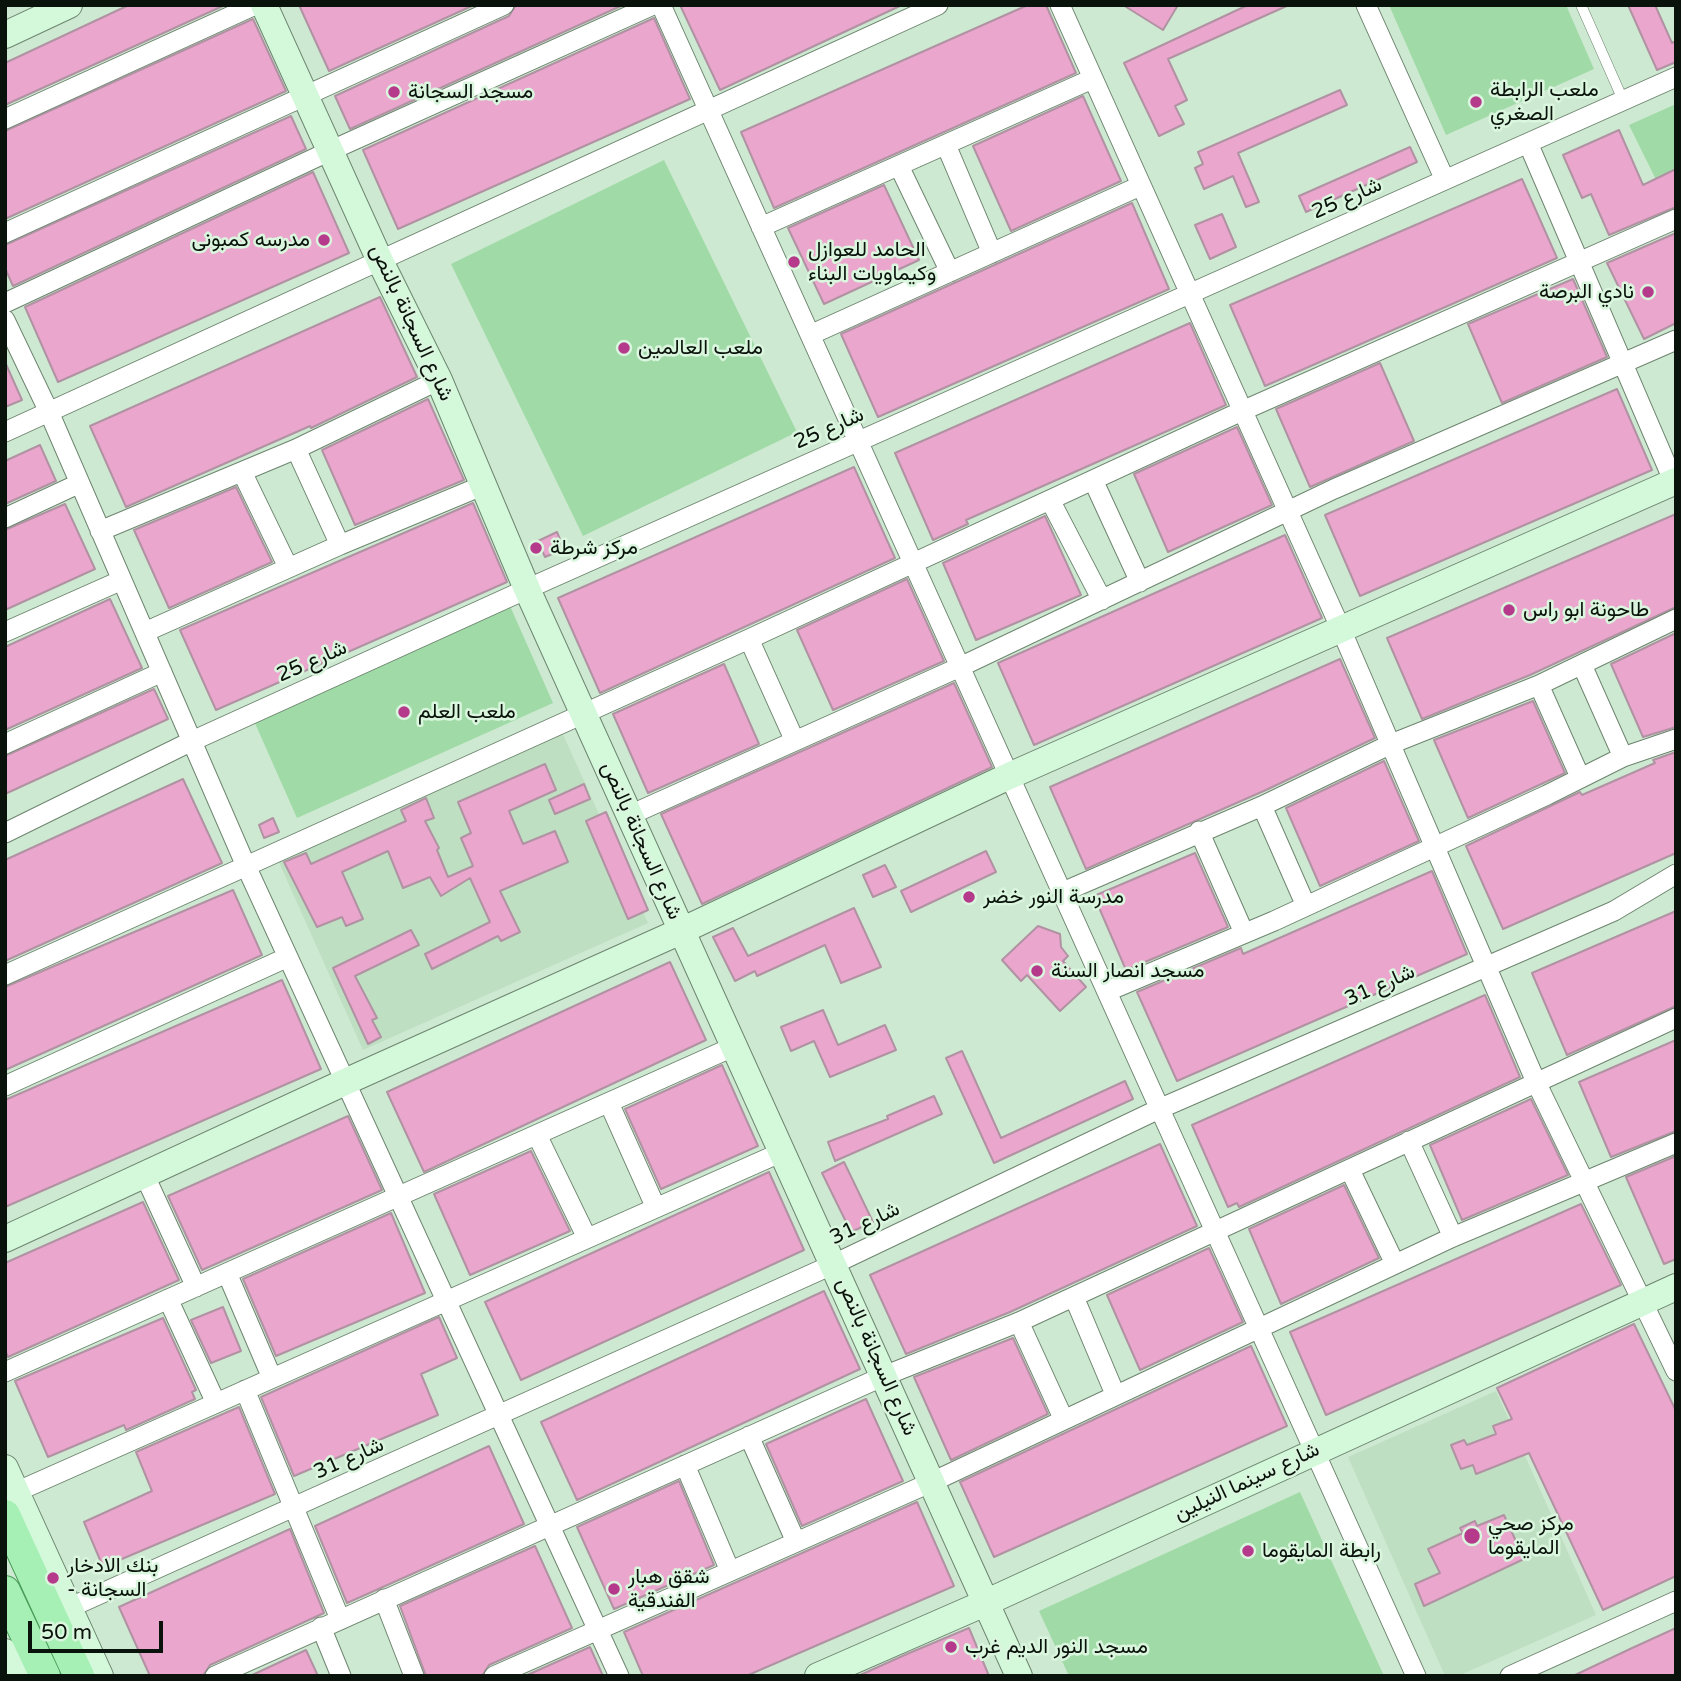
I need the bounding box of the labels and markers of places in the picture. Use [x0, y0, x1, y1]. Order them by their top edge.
place label: ملعب الرابطة الصغري [1490, 77, 1599, 127]
place label: مسجد السجانة [408, 79, 533, 105]
marker: مسجد السجانة [386, 84, 402, 100]
marker: ملعب الرابطة الصغري [1468, 94, 1484, 110]
place label: مدرسه كمبونى [192, 227, 310, 253]
marker: مدرسه كمبونى [316, 232, 332, 248]
place label: الحامد للعوازل وكيماويات البناء [808, 237, 936, 287]
marker: الحامد للعوازل وكيماويات البناء [786, 254, 802, 270]
place label: نادي البرصة [1539, 279, 1634, 305]
marker: نادي البرصة [1640, 284, 1656, 300]
place label: ملعب العالمين [638, 335, 763, 361]
marker: ملعب العالمين [616, 340, 632, 356]
place label: مركز شرطة [550, 535, 638, 561]
marker: مركز شرطة [528, 540, 544, 556]
place label: طاحونة ابو راس [1523, 597, 1649, 623]
marker: طاحونة ابو راس [1501, 602, 1517, 618]
place label: ملعب العلم [418, 699, 516, 725]
marker: ملعب العلم [396, 704, 412, 720]
place label: مدرسة النور خضر [983, 884, 1124, 910]
marker: مدرسة النور خضر [961, 889, 977, 905]
place label: مسجد انصار السنة [1051, 958, 1205, 984]
marker: مسجد انصار السنة [1029, 963, 1045, 979]
place label: مركز صحي المايقوما [1488, 1511, 1574, 1561]
marker: مركز صحي المايقوما [1462, 1526, 1482, 1546]
place label: رابطة المايقوما [1262, 1538, 1381, 1564]
marker: رابطة المايقوما [1240, 1543, 1256, 1559]
place label: بنك الادخار - السجانة [67, 1553, 158, 1603]
place label: شقق هبار الفندقية [628, 1564, 709, 1614]
marker: بنك الادخار - السجانة [45, 1570, 61, 1586]
marker: شقق هبار الفندقية [606, 1581, 622, 1597]
place label: مسجد النور الديم غرب [965, 1634, 1148, 1660]
marker: مسجد النور الديم غرب [943, 1639, 959, 1655]

